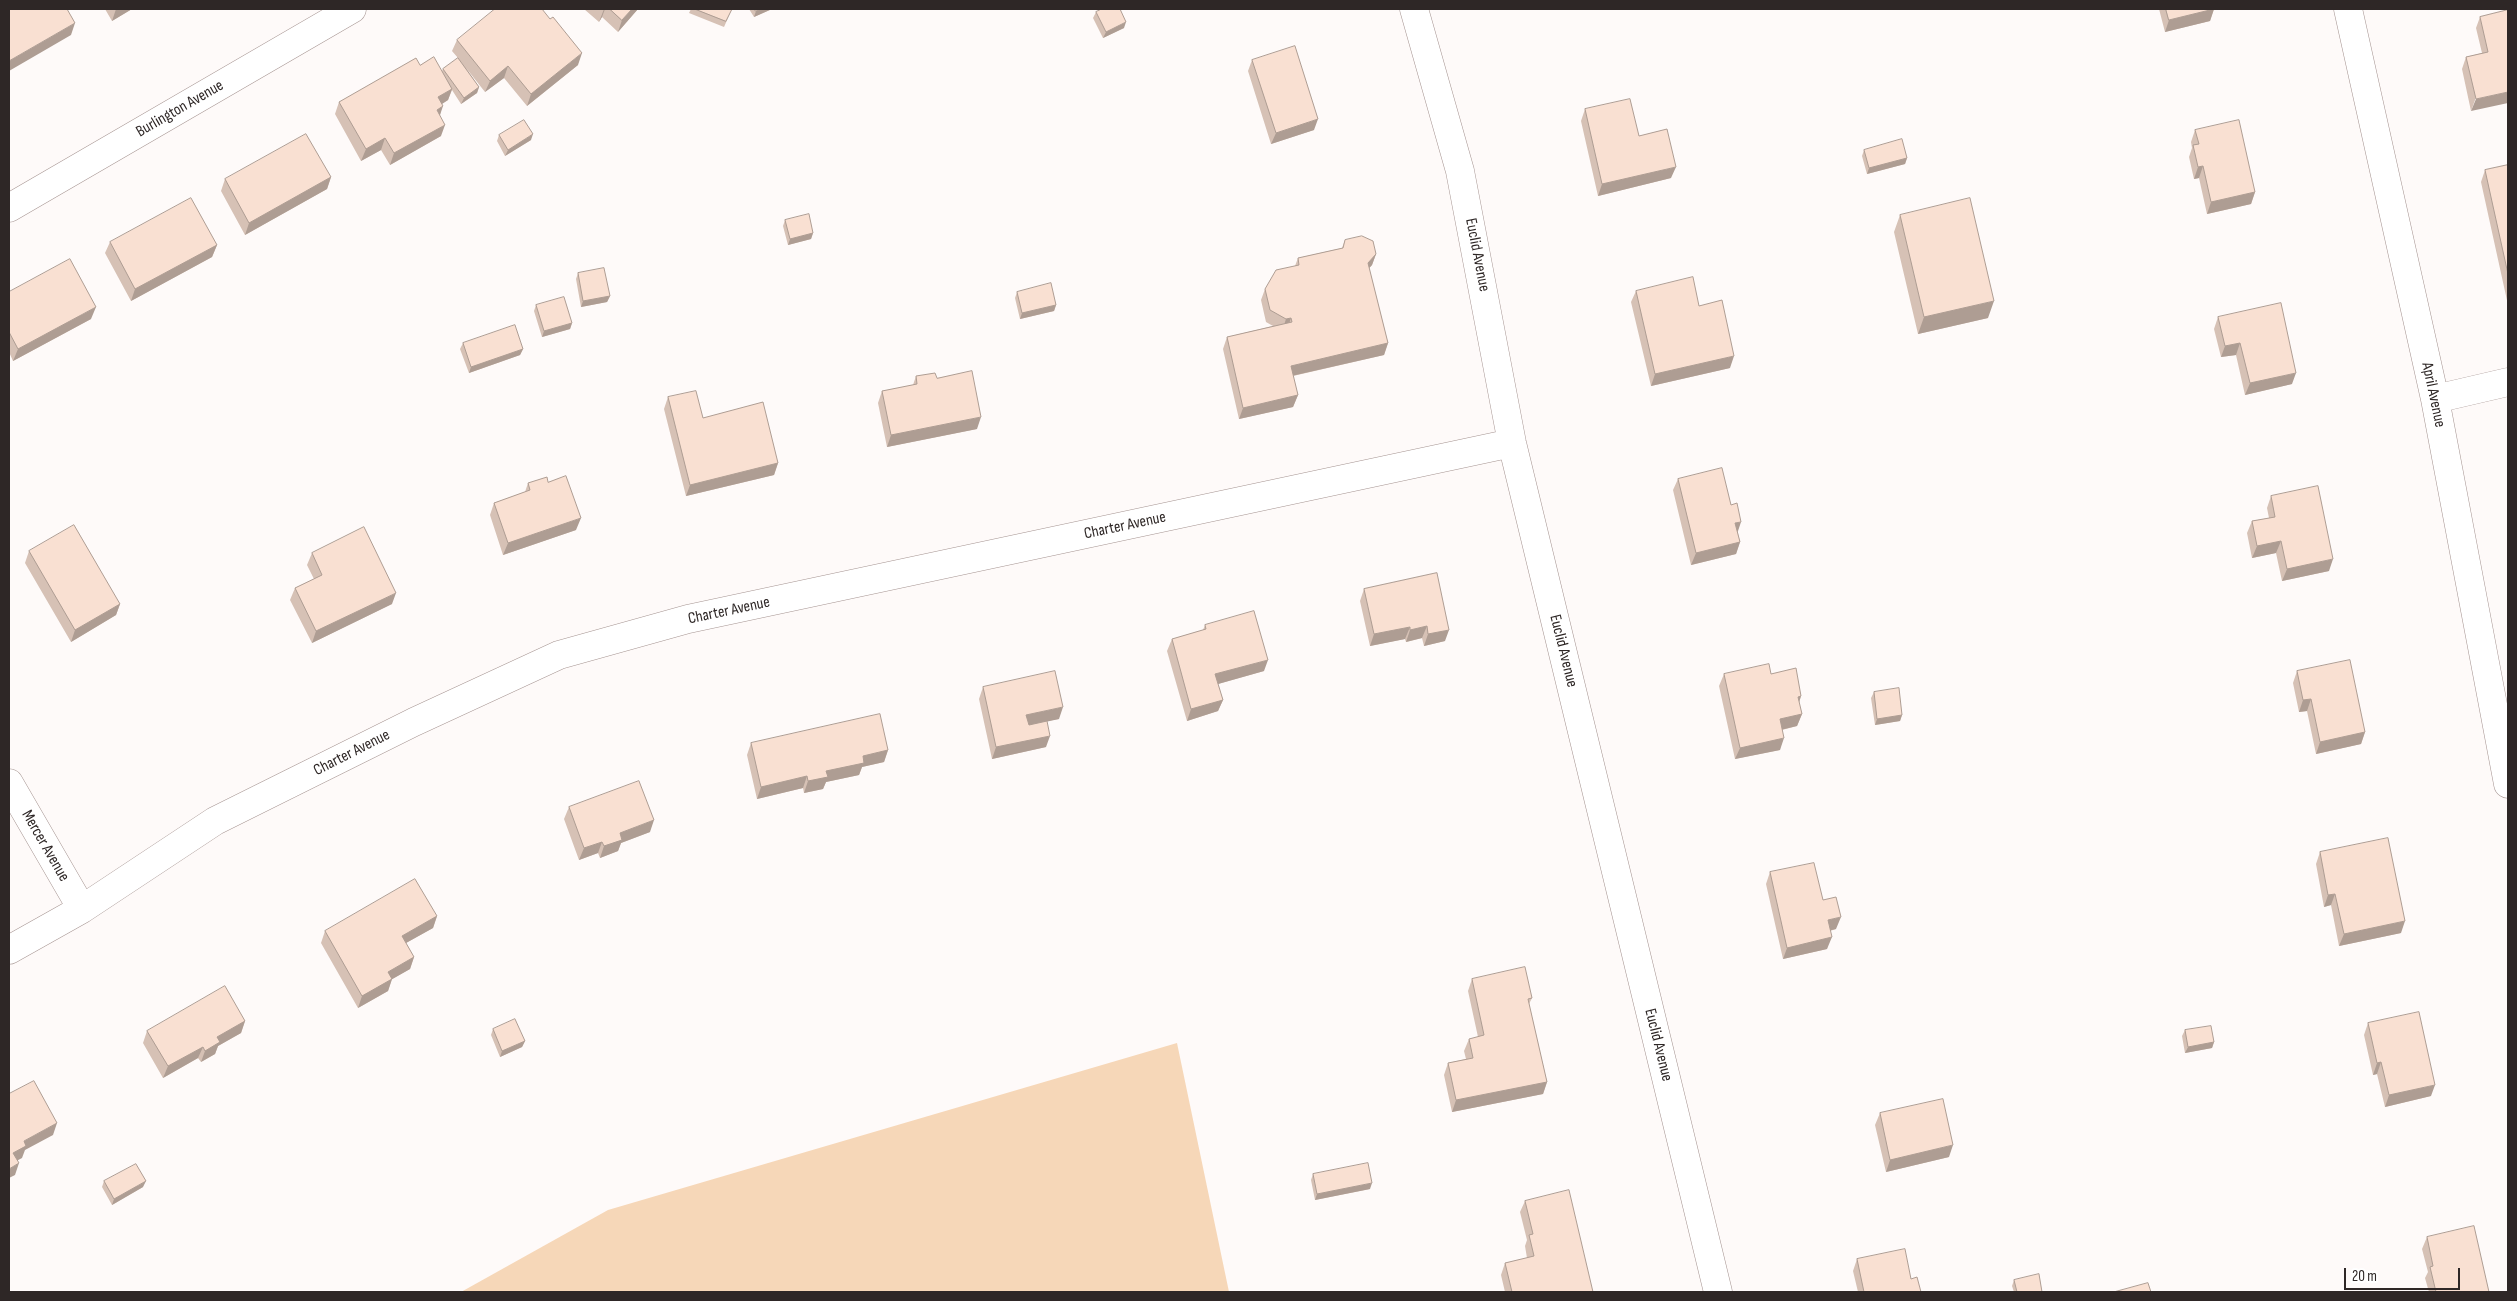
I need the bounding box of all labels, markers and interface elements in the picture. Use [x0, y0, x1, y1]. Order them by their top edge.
street label: Burlington Avenue [133, 76, 227, 142]
street label: Euclid Avenue [1460, 217, 1494, 293]
street label: April Avenue [2417, 361, 2449, 429]
street label: Charter Avenue [1082, 508, 1168, 544]
street label: Charter Avenue [686, 593, 772, 629]
street label: Euclid Avenue [1545, 613, 1581, 689]
street label: Charter Avenue [311, 726, 393, 780]
street label: Mercer Avenue [17, 807, 73, 885]
street label: Euclid Avenue [1640, 1007, 1676, 1083]
scale bar [2347, 1258, 2463, 1290]
text: 20 m [2352, 1267, 2377, 1286]

